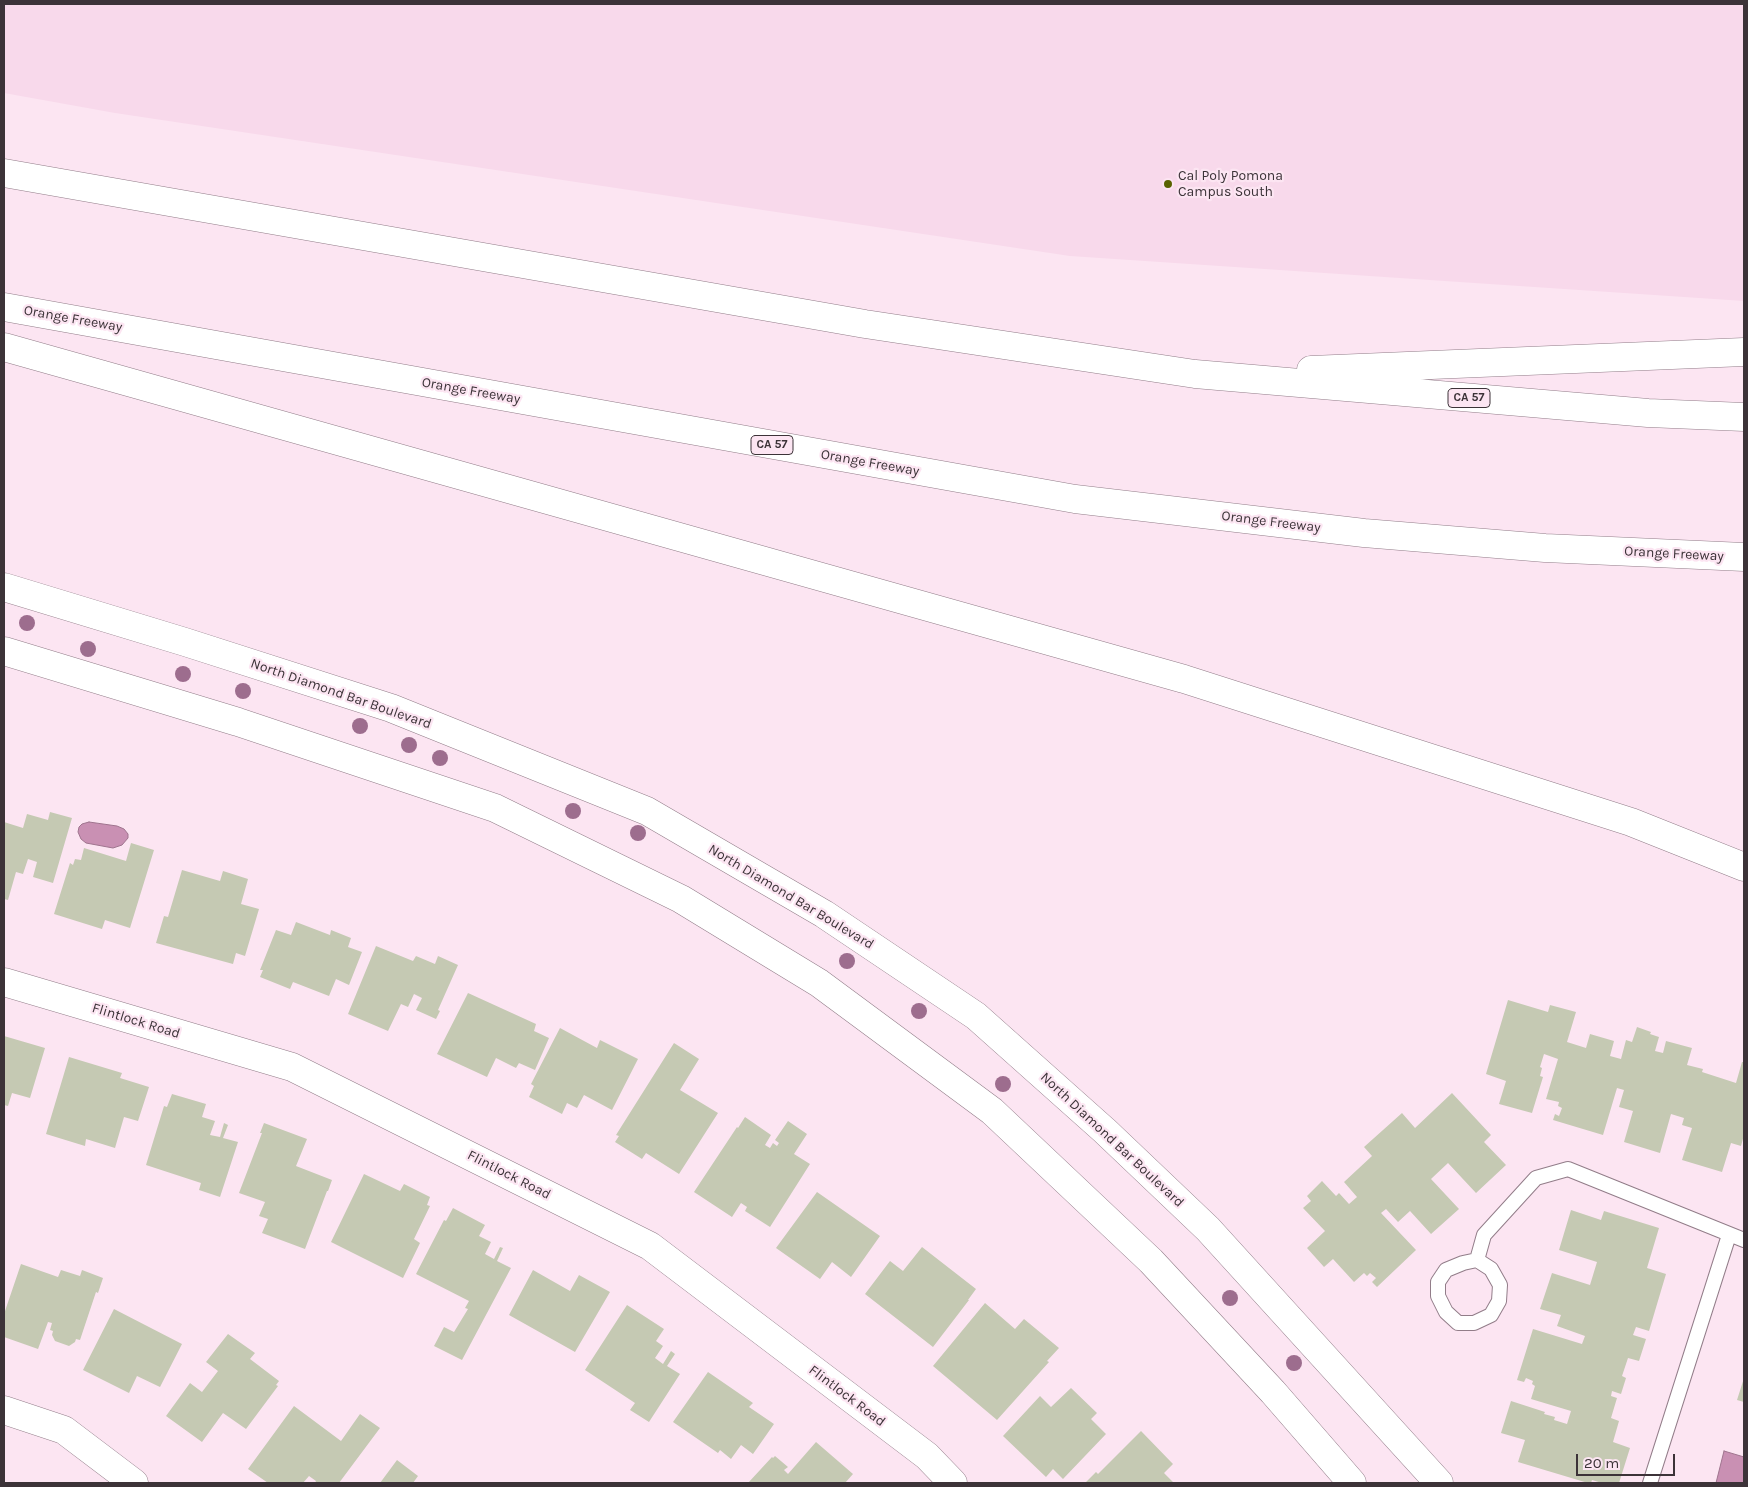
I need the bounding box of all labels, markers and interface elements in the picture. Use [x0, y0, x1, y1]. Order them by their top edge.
place label: Cal Poly Pomona Campus South [1178, 168, 1283, 200]
marker: Cal Poly Pomona Campus South [1162, 178, 1174, 190]
street label: Orange Freeway [22, 302, 124, 336]
street label: Orange Freeway [420, 374, 522, 408]
road number: CA 57 [1448, 388, 1490, 408]
road number: CA 57 [751, 436, 793, 454]
street label: Orange Freeway [819, 446, 921, 480]
street label: Orange Freeway [1220, 508, 1322, 536]
street label: Orange Freeway [1624, 543, 1724, 565]
street label: North Diamond Bar Boulevard [248, 655, 434, 733]
street label: North Diamond Bar Boulevard [705, 841, 877, 953]
street label: Flintlock Road [90, 1000, 182, 1042]
street label: North Diamond Bar Boulevard [1037, 1069, 1187, 1211]
street label: Flintlock Road [464, 1147, 554, 1203]
street label: Flintlock Road [805, 1362, 889, 1430]
scale bar [1578, 1444, 1677, 1476]
text: 20 m [1584, 1454, 1619, 1472]

